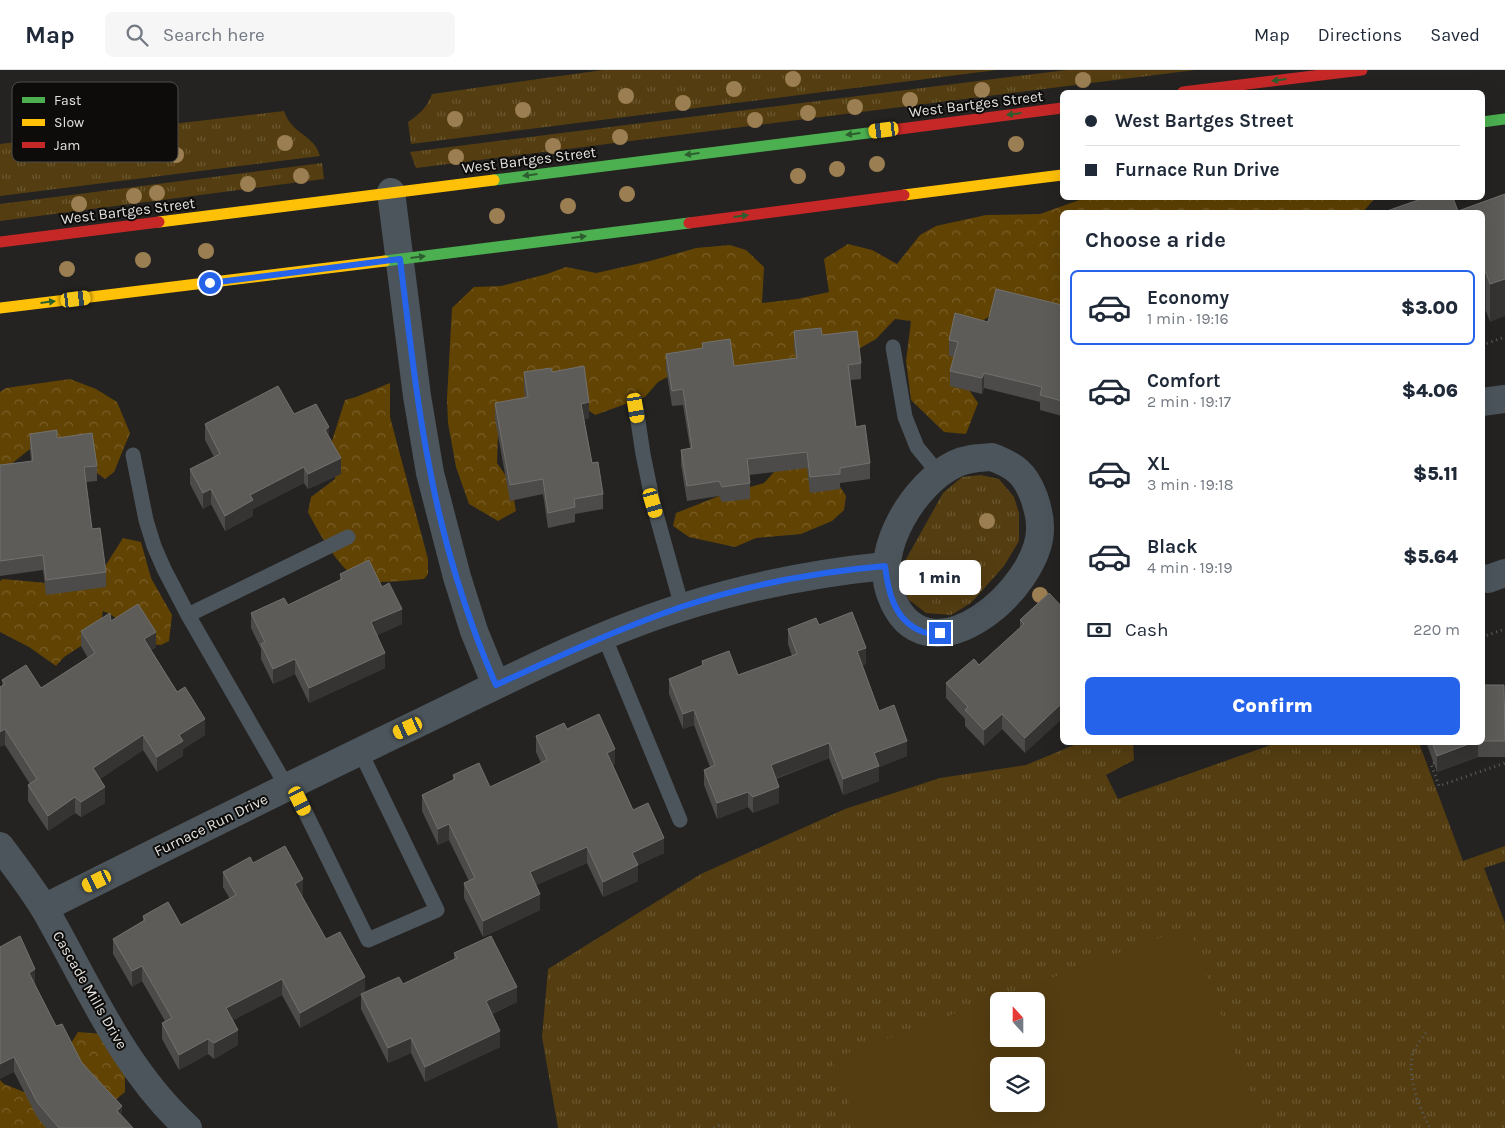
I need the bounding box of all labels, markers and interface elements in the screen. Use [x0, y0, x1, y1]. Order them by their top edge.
search box [105, 12, 455, 57]
text: Map [25, 21, 75, 49]
icon: search [123, 21, 151, 49]
text: Search here [163, 24, 265, 46]
text: Map [1254, 24, 1290, 46]
text: Directions [1318, 24, 1402, 46]
text: Saved [1430, 24, 1480, 46]
one-way arrow [1270, 77, 1286, 85]
legend [12, 82, 178, 162]
street label: West Bartges Street [908, 87, 1045, 121]
text: Fast [54, 92, 81, 109]
one-way arrow [1006, 110, 1022, 118]
text: West Bartges Street [1115, 110, 1294, 132]
text: Slow [54, 114, 84, 131]
car [868, 121, 899, 139]
one-way arrow [845, 130, 861, 138]
text: Jam [54, 137, 80, 154]
street label: West Bartges Street [461, 143, 598, 177]
one-way arrow [683, 151, 699, 159]
text: Furnace Run Drive [1115, 159, 1280, 181]
one-way arrow [522, 171, 538, 179]
street label: West Bartges Street [60, 194, 197, 228]
one-way arrow [733, 212, 749, 220]
text: Choose a ride [1085, 227, 1226, 253]
one-way arrow [572, 233, 588, 241]
one-way arrow [410, 253, 426, 261]
route start [199, 272, 221, 294]
icon: car [1087, 285, 1132, 330]
text: Economy [1147, 287, 1229, 309]
car [60, 290, 91, 308]
text: $3.00 [1401, 297, 1458, 319]
one-way arrow [41, 298, 57, 306]
text: 1 min · 19:16 [1147, 309, 1229, 328]
icon: car [1087, 368, 1132, 413]
text: Comfort [1147, 370, 1221, 392]
text: $4.06 [1402, 380, 1458, 402]
car [626, 392, 645, 424]
text: 2 min · 19:17 [1147, 392, 1231, 411]
icon: car [1087, 451, 1132, 496]
text: XL [1147, 453, 1169, 475]
text: $5.11 [1413, 463, 1458, 485]
text: 3 min · 19:18 [1147, 475, 1233, 494]
car [641, 487, 664, 519]
icon: car [1087, 534, 1132, 579]
text: Black [1147, 536, 1198, 558]
text: $5.64 [1403, 546, 1458, 568]
text: 4 min · 19:19 [1147, 558, 1232, 577]
callout: 1 min [899, 560, 981, 596]
text: 1 min [919, 568, 961, 587]
icon: cash [1085, 616, 1113, 644]
text: Cash [1125, 619, 1169, 641]
text: 220 m [1413, 620, 1460, 639]
route end [929, 622, 951, 644]
button: Confirm [1085, 677, 1460, 735]
car [391, 715, 424, 741]
car [286, 784, 313, 818]
street label: Furnace Run Drive [151, 790, 271, 860]
car [80, 868, 113, 894]
street label: Cascade Mills Drive [49, 928, 131, 1052]
north arrow [990, 992, 1045, 1048]
map controls [990, 992, 1045, 1112]
button: layers [990, 1057, 1045, 1112]

